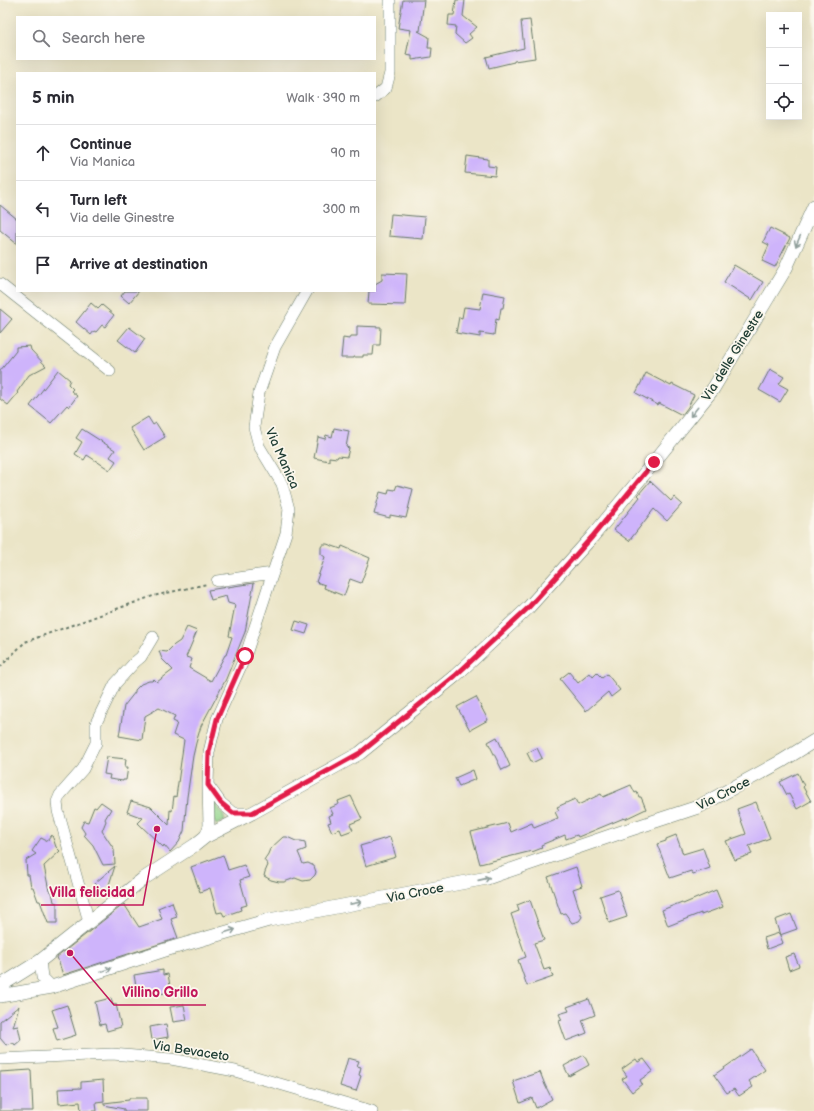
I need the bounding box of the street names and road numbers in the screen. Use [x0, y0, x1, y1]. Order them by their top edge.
street label: Via delle Ginestre [698, 307, 767, 404]
street label: Via Manica [262, 425, 303, 491]
street label: Via Croce [694, 774, 753, 814]
street label: Via Croce [385, 880, 445, 906]
street label: Via Bevaceto [151, 1037, 230, 1065]

